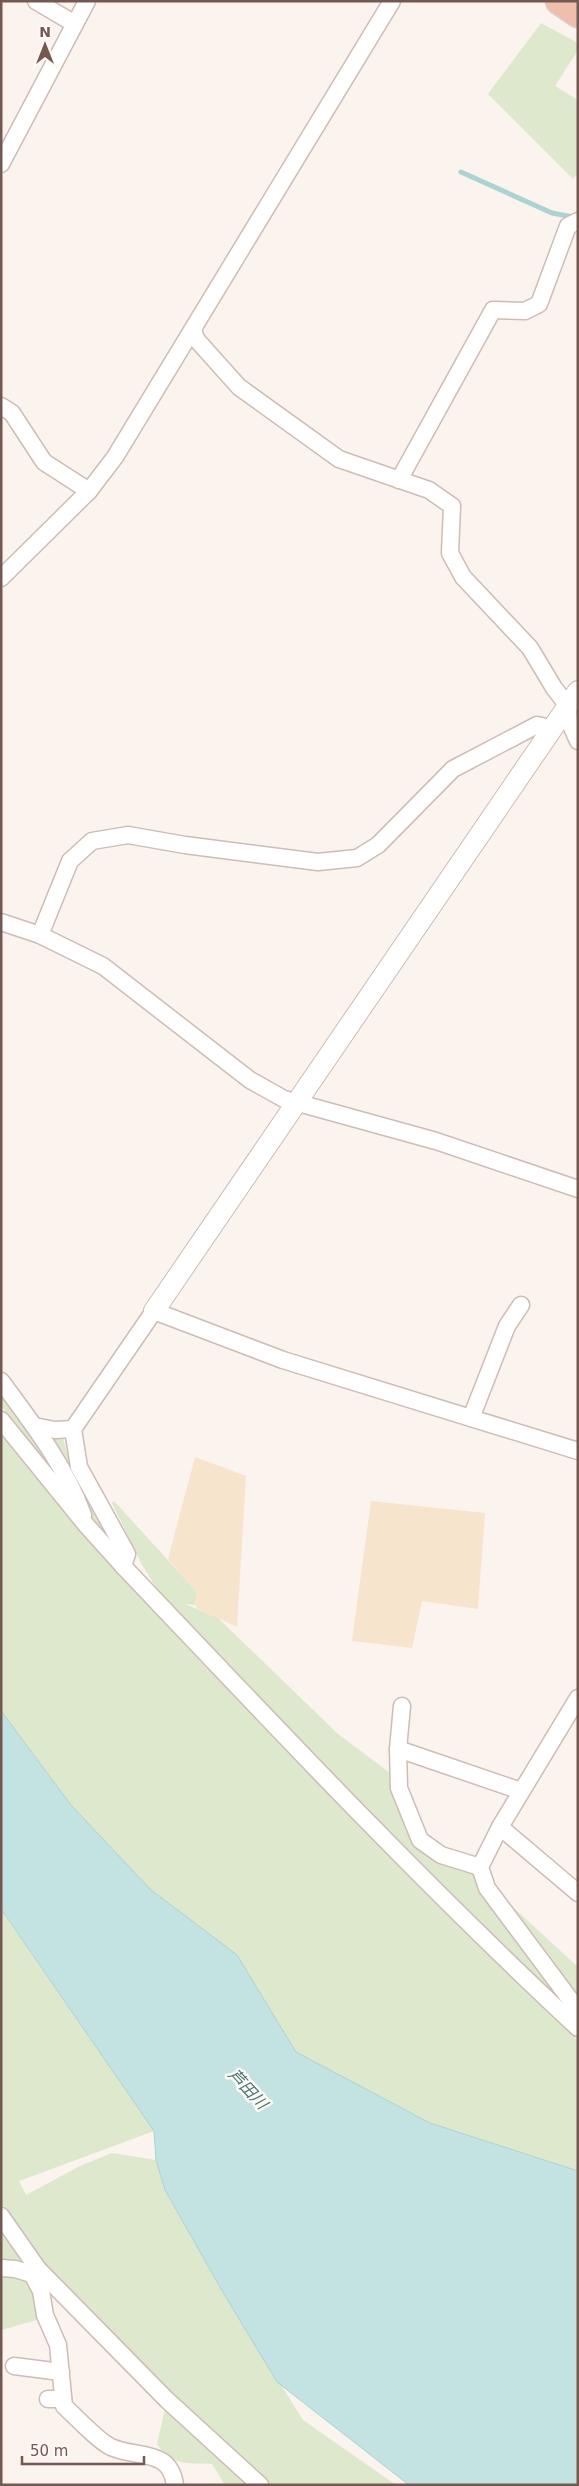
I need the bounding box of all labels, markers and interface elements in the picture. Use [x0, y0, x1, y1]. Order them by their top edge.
north arrow [20, 20, 70, 70]
text: N [39, 24, 51, 40]
water label: 芦田川 [225, 2065, 273, 2114]
scale bar [22, 2434, 145, 2466]
text: 50 m [30, 2442, 68, 2460]

